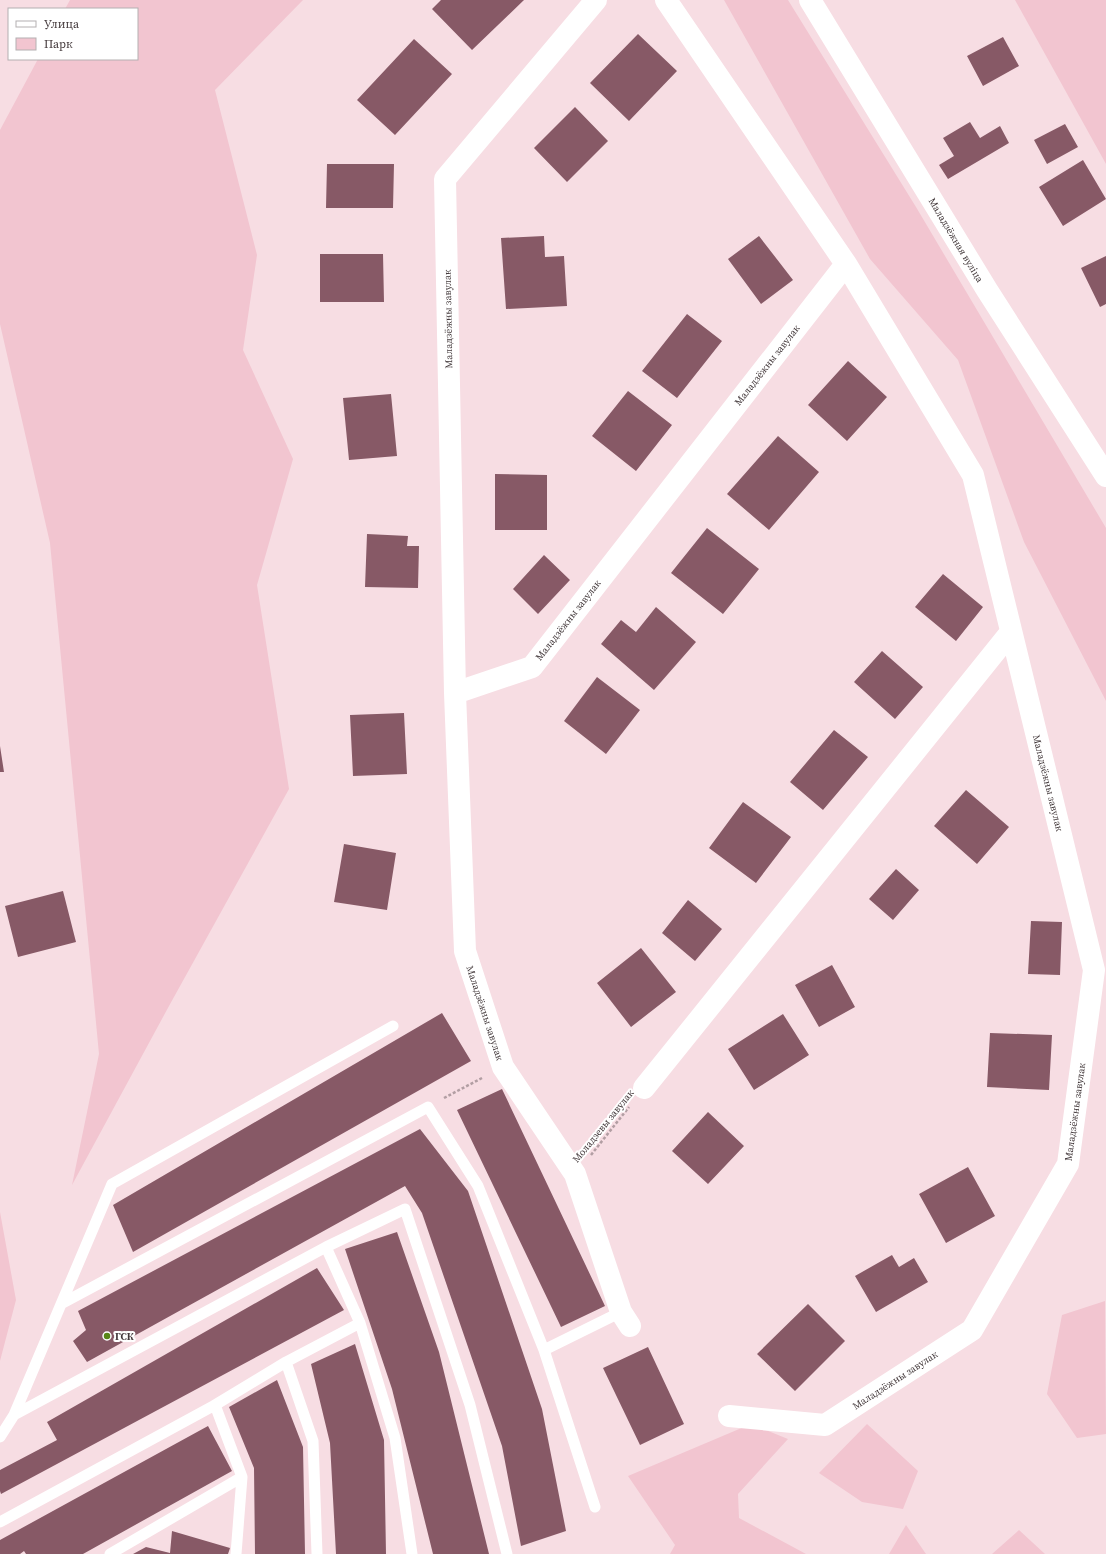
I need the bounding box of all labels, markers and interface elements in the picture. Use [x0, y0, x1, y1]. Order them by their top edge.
legend [8, 8, 138, 60]
text: Улица [44, 16, 80, 32]
text: Парк [44, 36, 73, 52]
street label: Маладзёжная вуліца [926, 195, 987, 285]
street label: Маладзёжны завулак [441, 269, 455, 369]
street label: Маладзёжны завулак [731, 322, 803, 408]
street label: Маладзёжны завулак [532, 577, 604, 663]
street label: Маладзёжны завулак [1030, 733, 1066, 833]
street label: Маладзёжны завулак [464, 964, 507, 1063]
street label: Маладзёжны завулак [1062, 1062, 1088, 1162]
street label: Моладзевы завулак [569, 1086, 637, 1165]
place label: ГСК [115, 1330, 134, 1343]
marker: ГСК [102, 1331, 112, 1341]
street label: Маладзёжны завулак [850, 1347, 940, 1412]

